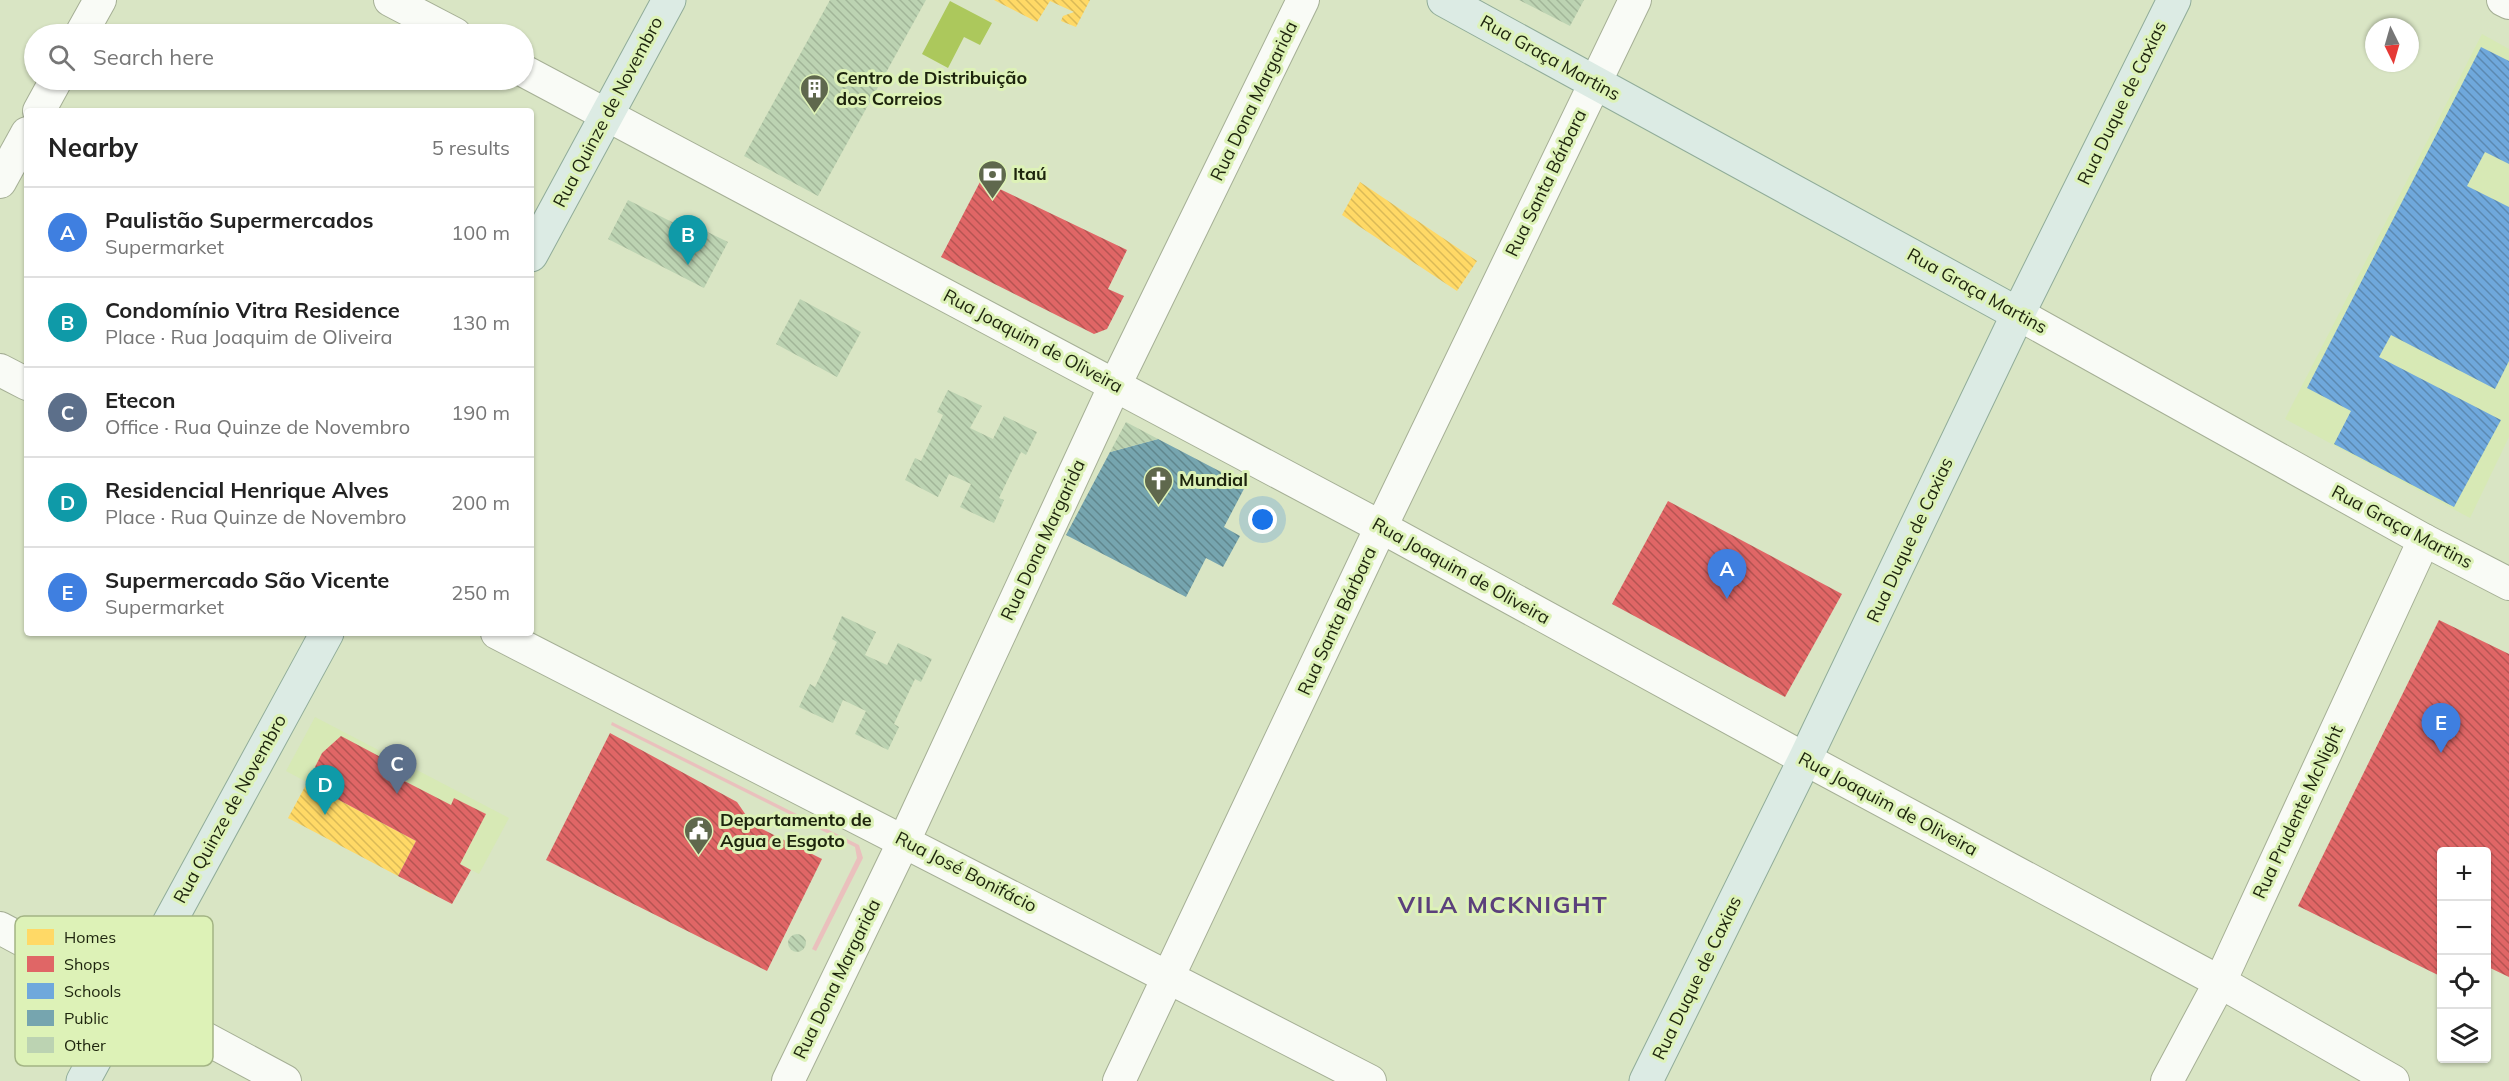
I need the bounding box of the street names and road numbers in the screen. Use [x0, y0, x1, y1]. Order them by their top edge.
street label: Rua Graça Martins [1476, 10, 1624, 106]
street label: Rua Quinze de Novembro [548, 13, 668, 211]
street label: Rua Dona Margarida [1205, 17, 1302, 184]
street label: Rua Duque de Caxias [2072, 17, 2171, 189]
street label: Rua Santa Bárbara [1500, 105, 1591, 260]
street label: Rua Graça Martins [1903, 243, 2051, 339]
street label: Rua Joaquim de Oliveira [940, 284, 1127, 398]
street label: Rua Duque de Caxias [1861, 453, 1958, 626]
street label: Rua Dona Margarida [995, 456, 1090, 624]
street label: Rua Graça Martins [2328, 480, 2477, 573]
street label: Rua Joaquim de Oliveira [1368, 512, 1554, 629]
street label: Rua Santa Bárbara [1292, 543, 1381, 699]
street label: Rua Quinze de Novembro [168, 710, 291, 907]
street label: Rua Prudente McNight [2247, 722, 2348, 902]
street label: Rua Joaquim de Oliveira [1795, 747, 1982, 861]
street label: Rua José Bonifácio [892, 826, 1041, 917]
street label: Rua Duque de Caxias [1647, 892, 1746, 1064]
street label: Rua Dona Margarida [788, 895, 885, 1062]

